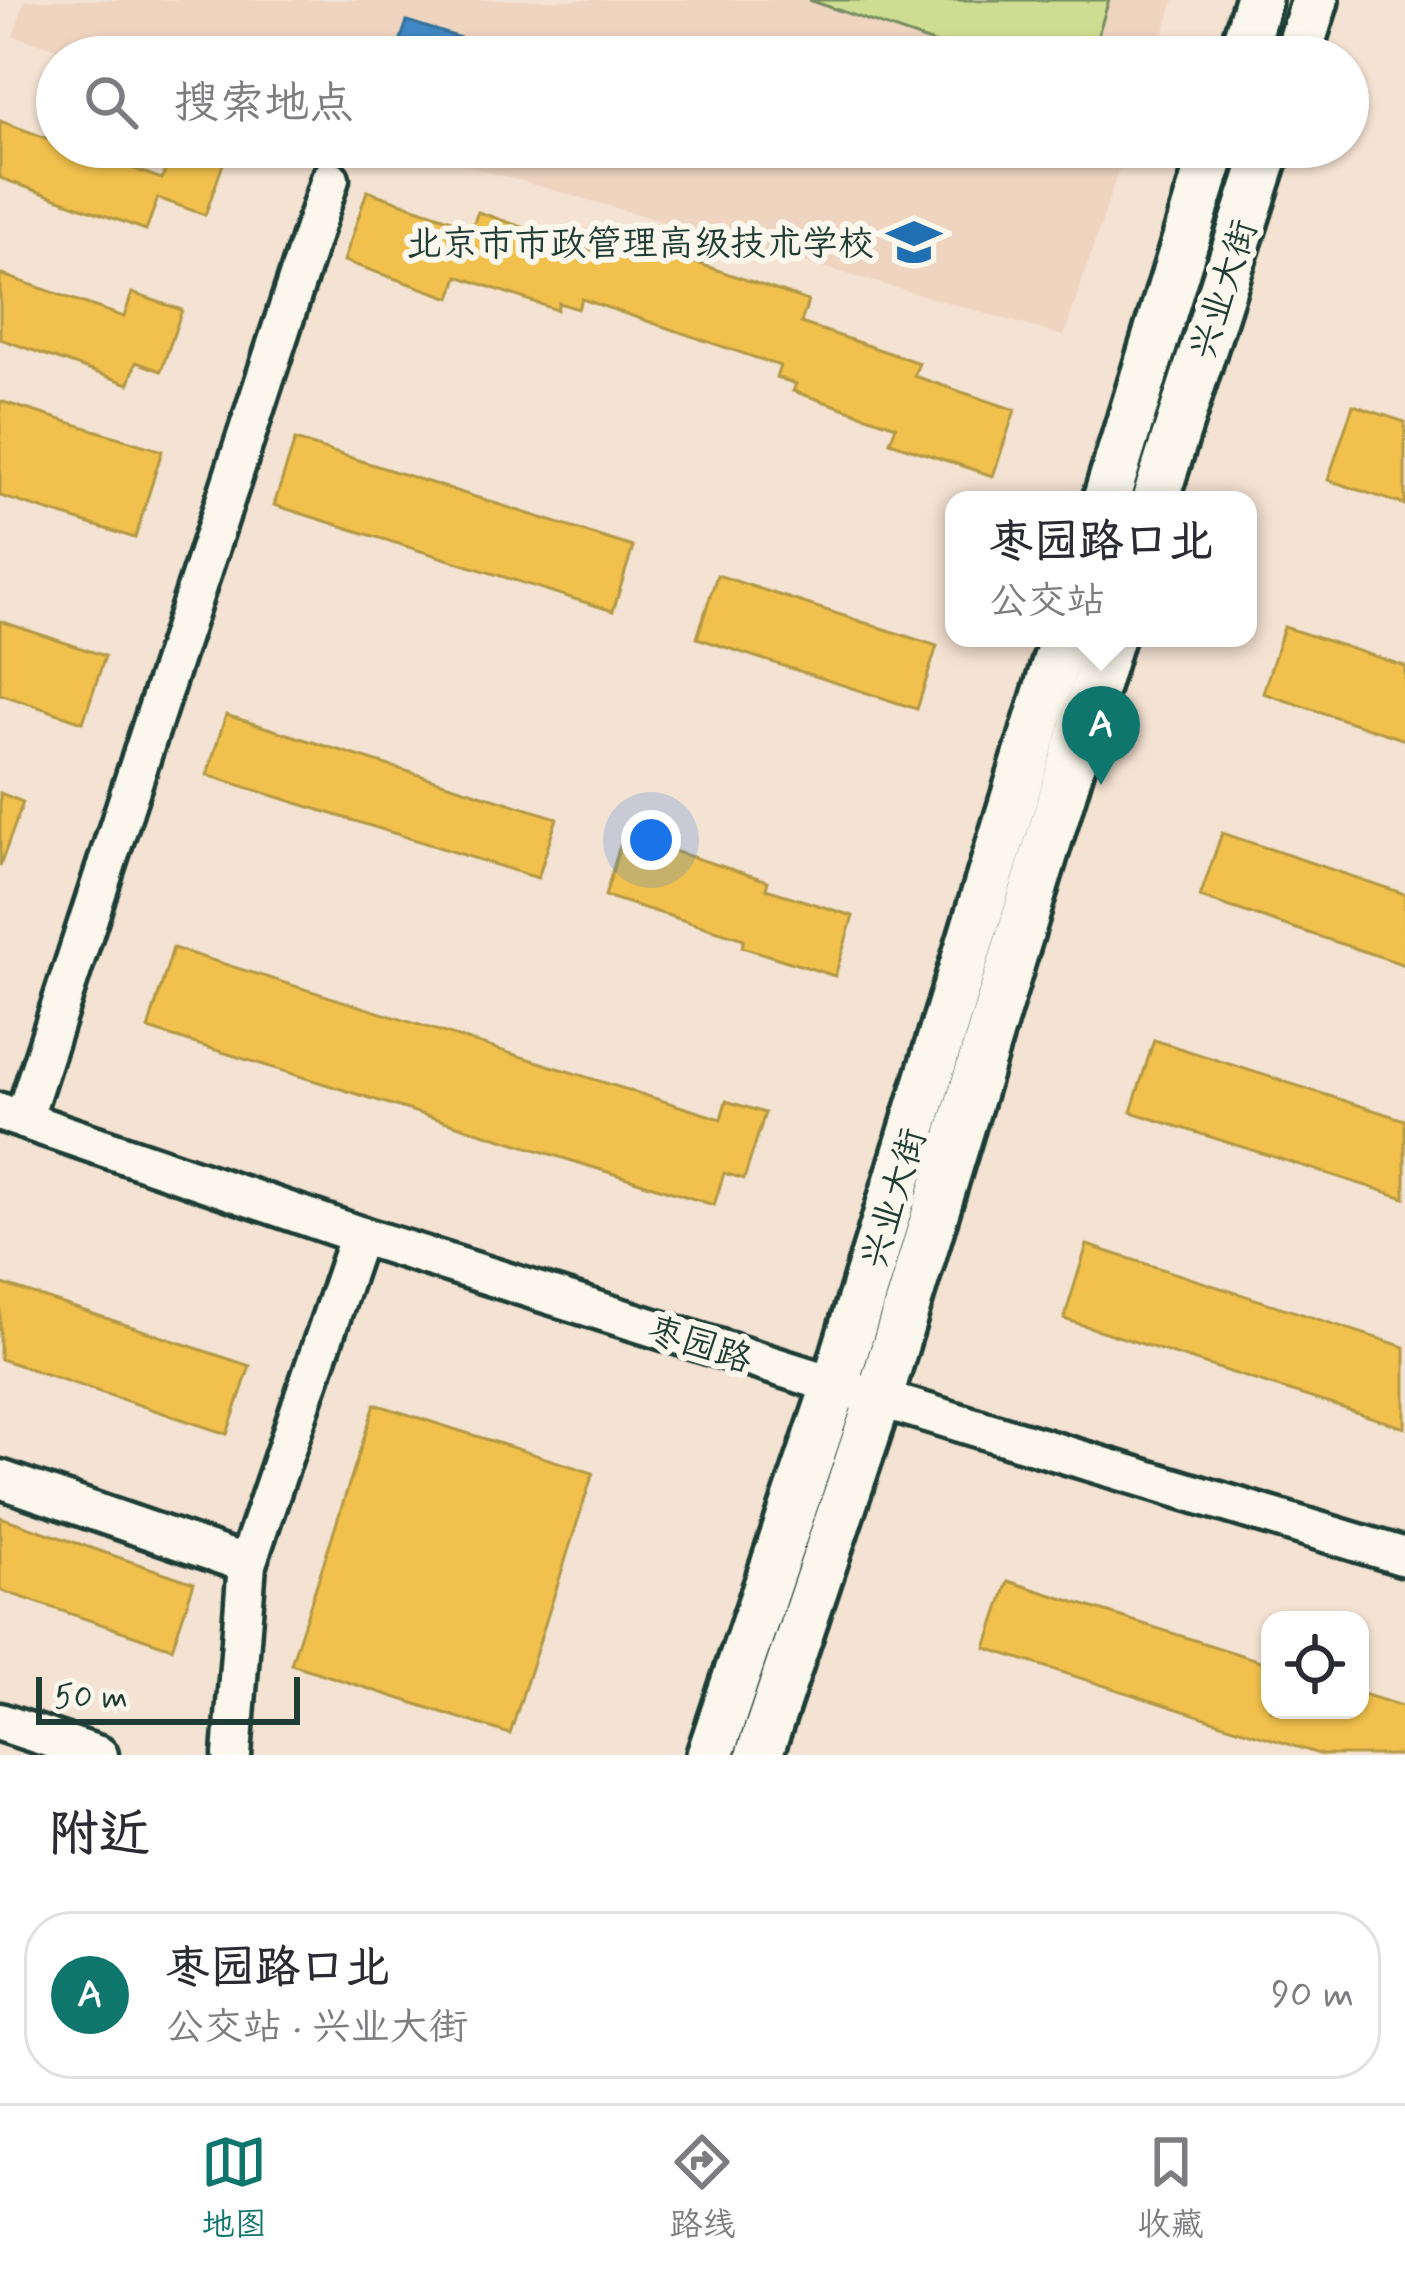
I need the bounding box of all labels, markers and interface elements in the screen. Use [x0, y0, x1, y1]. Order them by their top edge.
search box [36, 36, 1369, 168]
icon: search [78, 69, 144, 135]
text: 搜索地点 [174, 75, 354, 134]
school or university icon: 北京市市政管理高级技术学校 [885, 213, 943, 271]
street label: 兴业大街 [1181, 214, 1270, 366]
place label: 北京市市政管理高级技术学校 [406, 222, 874, 269]
popup [945, 491, 1257, 647]
text: 枣园路口北 [988, 514, 1214, 573]
text: 公交站 [988, 577, 1106, 628]
pin: A [1062, 686, 1140, 785]
your location [621, 810, 681, 870]
street label: 兴业大街 [852, 1123, 939, 1275]
street label: 枣园路 [640, 1307, 758, 1385]
map controls [1261, 1611, 1369, 1719]
button: locate [1261, 1611, 1369, 1719]
scale bar [36, 1671, 300, 1724]
text: 50 m [54, 1676, 128, 1720]
text: 附近 [48, 1803, 150, 1869]
text: 枣园路口北 [165, 1940, 390, 1999]
text: A [77, 1970, 103, 2021]
text: 90 m [1271, 1970, 1354, 2021]
text: 公交站 · 兴业大街 [165, 2003, 468, 2054]
tab: 地图 [201, 2129, 267, 2248]
tab: 路线 [669, 2129, 735, 2248]
tab: 收藏 [1138, 2129, 1204, 2248]

